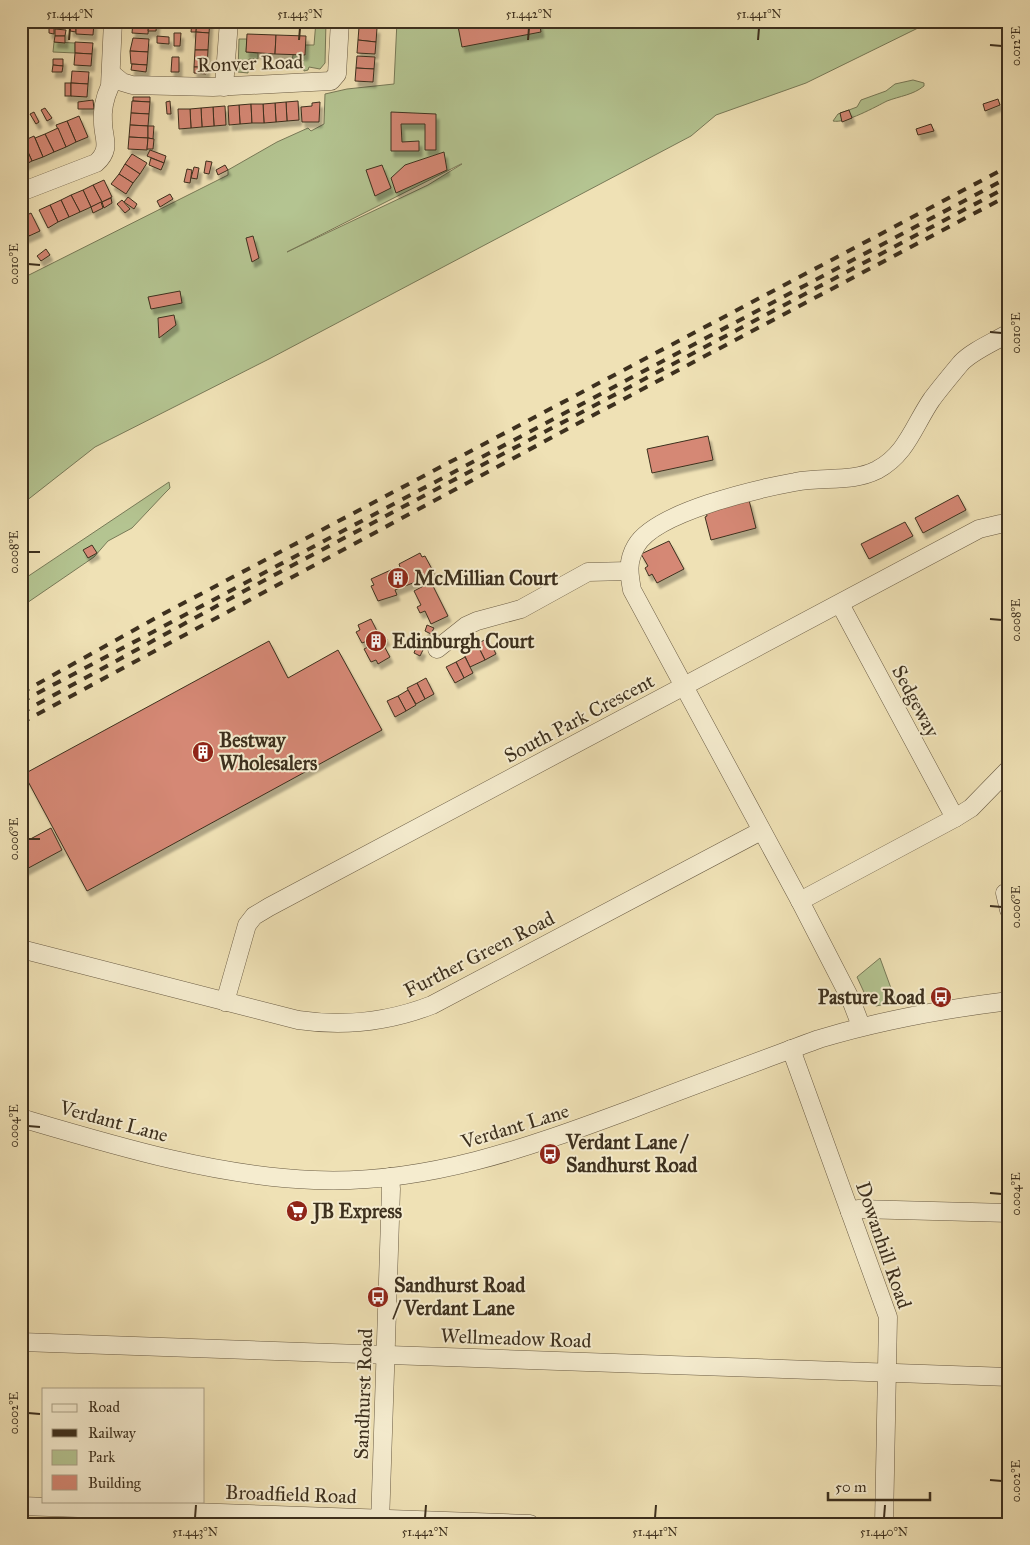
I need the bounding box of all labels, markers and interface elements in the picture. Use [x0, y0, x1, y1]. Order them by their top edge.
text: 51.444°N [46, 7, 94, 21]
text: 51.443°N [277, 7, 323, 21]
text: 51.442°N [506, 7, 552, 21]
text: 51.441°N [736, 7, 782, 21]
text: 0.012°E [1009, 26, 1023, 66]
street label: Ronver Road [196, 49, 304, 77]
text: 0.010°E [7, 243, 21, 284]
text: 0.010°E [1009, 312, 1023, 353]
text: 0.008°E [7, 530, 21, 573]
building icon: McMillian Court [386, 566, 410, 590]
place label: McMillian Court [414, 566, 559, 590]
text: 0.008°E [1009, 598, 1023, 641]
building icon: Edinburgh Court [364, 629, 388, 653]
place label: Edinburgh Court [392, 629, 535, 654]
street label: Sedgeway [886, 661, 945, 742]
street label: South Park Crescent [500, 668, 658, 768]
place label: Bestway Wholesalers [219, 728, 318, 775]
building icon: Bestway Wholesalers [191, 740, 215, 764]
text: 0.006°E [7, 817, 21, 860]
text: 0.006°E [1009, 885, 1023, 928]
street label: Further Green Road [400, 906, 558, 1002]
place label: Pasture Road [818, 985, 926, 1009]
bus stop icon: Pasture Road [929, 985, 953, 1009]
street label: Verdant Lane [56, 1095, 171, 1147]
street label: Verdant Lane [457, 1098, 572, 1154]
text: 0.004°E [7, 1104, 21, 1148]
place label: Verdant Lane / Sandhurst Road [565, 1130, 698, 1177]
bus stop icon: Verdant Lane / Sandhurst Road [538, 1142, 562, 1166]
text: 0.004°E [1009, 1172, 1023, 1216]
street label: Dowanhill Road [851, 1178, 917, 1312]
supermarket icon: JB Express [285, 1199, 309, 1223]
place label: JB Express [310, 1199, 403, 1225]
place label: Sandhurst Road / Verdant Lane [392, 1273, 526, 1320]
bus stop icon: Sandhurst Road / Verdant Lane [366, 1285, 390, 1309]
street label: Wellmeadow Road [440, 1323, 592, 1353]
street label: Sandhurst Road [349, 1328, 377, 1460]
legend [42, 1388, 205, 1502]
text: 0.002°E [7, 1391, 21, 1434]
text: Road [88, 1398, 120, 1416]
text: Railway [88, 1424, 137, 1442]
text: Park [88, 1448, 115, 1466]
text: 0.002°E [1009, 1459, 1023, 1502]
scale bar [828, 1470, 930, 1502]
text: Building [88, 1474, 142, 1492]
text: 50 m [835, 1478, 867, 1496]
street label: Broadfield Road [225, 1480, 357, 1508]
text: 51.443°N [172, 1525, 218, 1539]
text: 51.442°N [402, 1525, 448, 1539]
text: 51.441°N [632, 1525, 678, 1539]
text: 51.440°N [860, 1525, 908, 1539]

